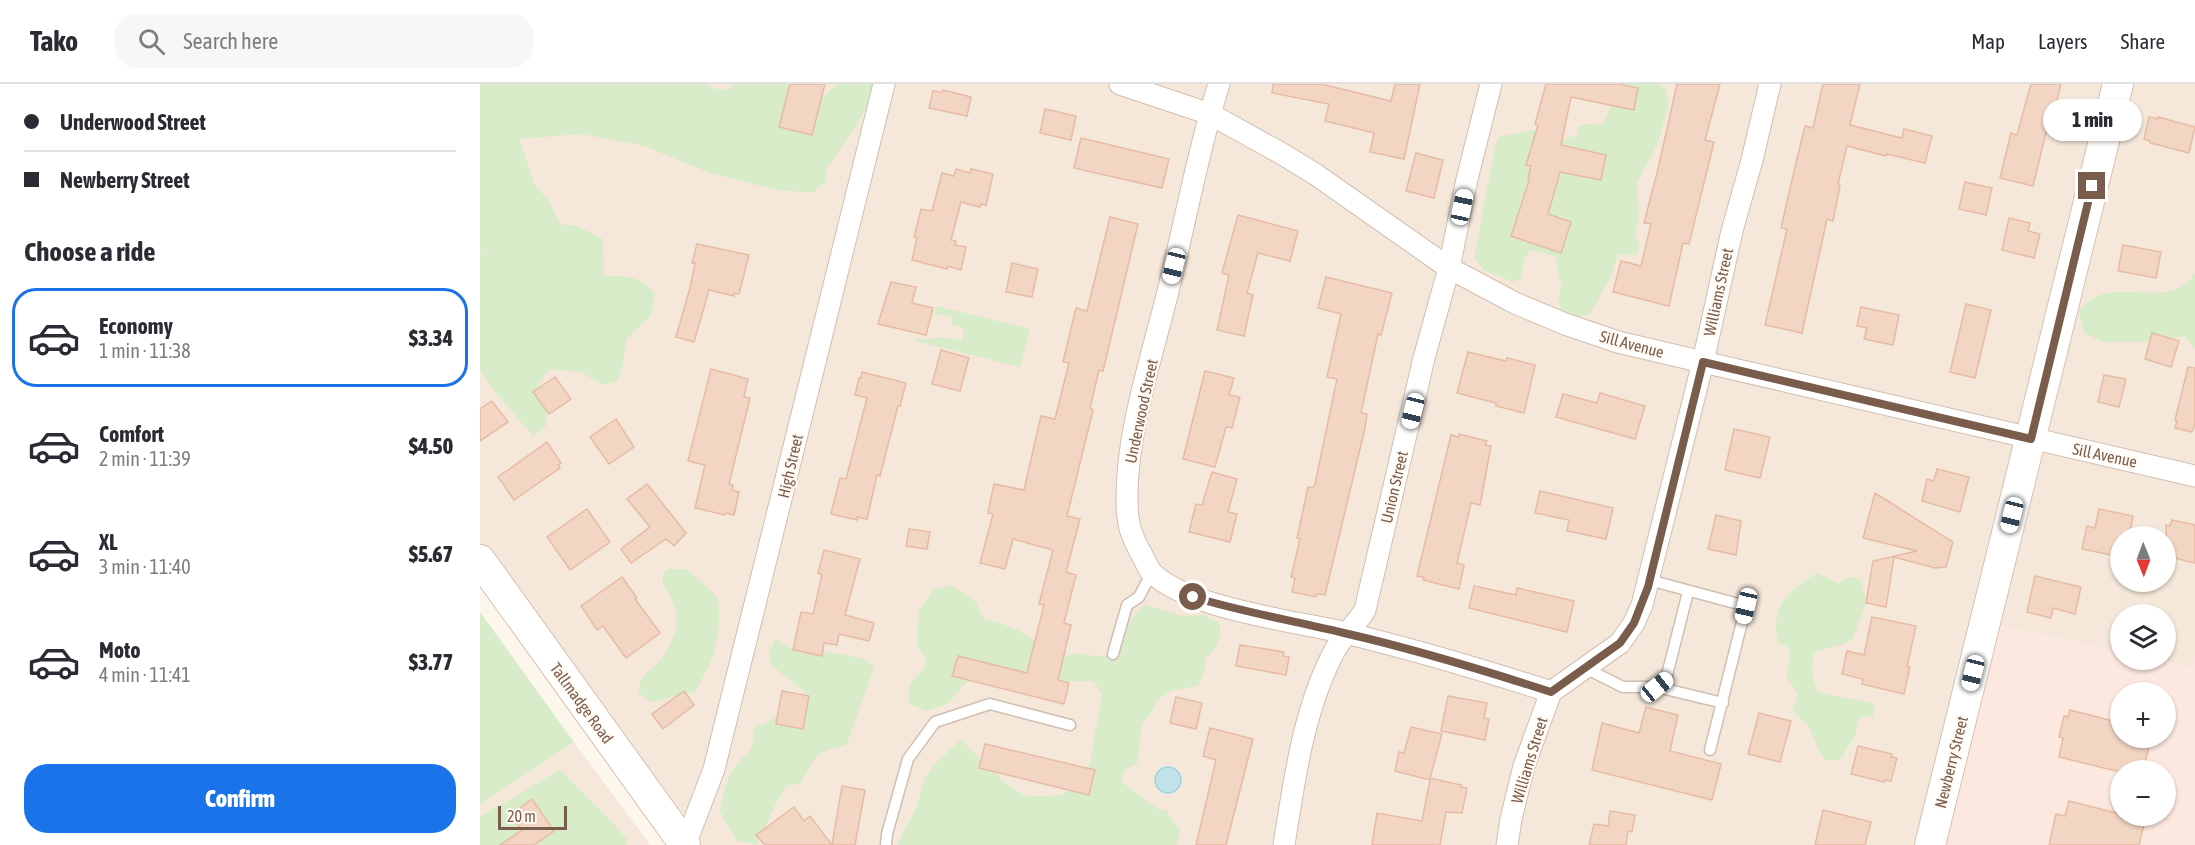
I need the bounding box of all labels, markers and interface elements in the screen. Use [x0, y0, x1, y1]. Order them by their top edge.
search box [114, 14, 534, 68]
text: Tako [30, 25, 78, 57]
icon: search [135, 25, 168, 58]
text: Search here [183, 28, 278, 54]
text: Map [1971, 29, 2005, 53]
text: Layers [2038, 29, 2088, 53]
text: Share [2121, 29, 2165, 53]
callout: 1 min [2042, 99, 2142, 141]
text: 1 min [2072, 108, 2113, 131]
text: Underwood Street [60, 109, 206, 135]
text: Newberry Street [60, 167, 190, 193]
route end [2078, 172, 2105, 199]
car [1449, 188, 1475, 226]
text: Choose a ride [24, 236, 156, 267]
car [1161, 246, 1187, 286]
street label: Williams Street [1700, 246, 1736, 338]
icon: car [27, 311, 81, 365]
text: Economy [99, 313, 173, 339]
text: $3.34 [409, 325, 453, 351]
street label: Sill Avenue [1598, 327, 1666, 361]
text: 1 min · 11:38 [99, 339, 191, 362]
street label: Underwood Street [1121, 357, 1161, 465]
car [1400, 391, 1426, 431]
icon: car [27, 419, 81, 473]
text: Comfort [99, 421, 164, 447]
street label: High Street [774, 432, 807, 500]
text: $4.50 [409, 433, 453, 459]
street label: Sill Avenue [2071, 439, 2139, 471]
text: 2 min · 11:39 [99, 447, 191, 470]
street label: Union Street [1377, 449, 1411, 525]
car [1999, 495, 2025, 535]
north arrow [2110, 526, 2176, 592]
map controls [2110, 526, 2176, 826]
icon: car [27, 527, 81, 581]
text: XL [99, 529, 117, 555]
text: $5.67 [409, 541, 453, 567]
text: 3 min · 11:40 [99, 555, 191, 578]
route start [1179, 583, 1206, 610]
car [1733, 586, 1759, 626]
button: layers [2110, 604, 2176, 670]
icon: car [27, 635, 81, 689]
text: Moto [99, 637, 141, 663]
text: $3.77 [409, 649, 453, 675]
car [1960, 653, 1986, 693]
street label: Tallmadge Road [546, 659, 617, 747]
text: 4 min · 11:41 [99, 663, 191, 686]
car [1637, 669, 1677, 705]
button: + [2110, 682, 2176, 748]
street label: Williams Street [1507, 714, 1551, 805]
street label: Newberry Street [1931, 714, 1972, 810]
button: − [2110, 760, 2176, 826]
button: Confirm [24, 764, 456, 833]
scale bar [498, 803, 567, 830]
text: 20 m [507, 807, 536, 825]

